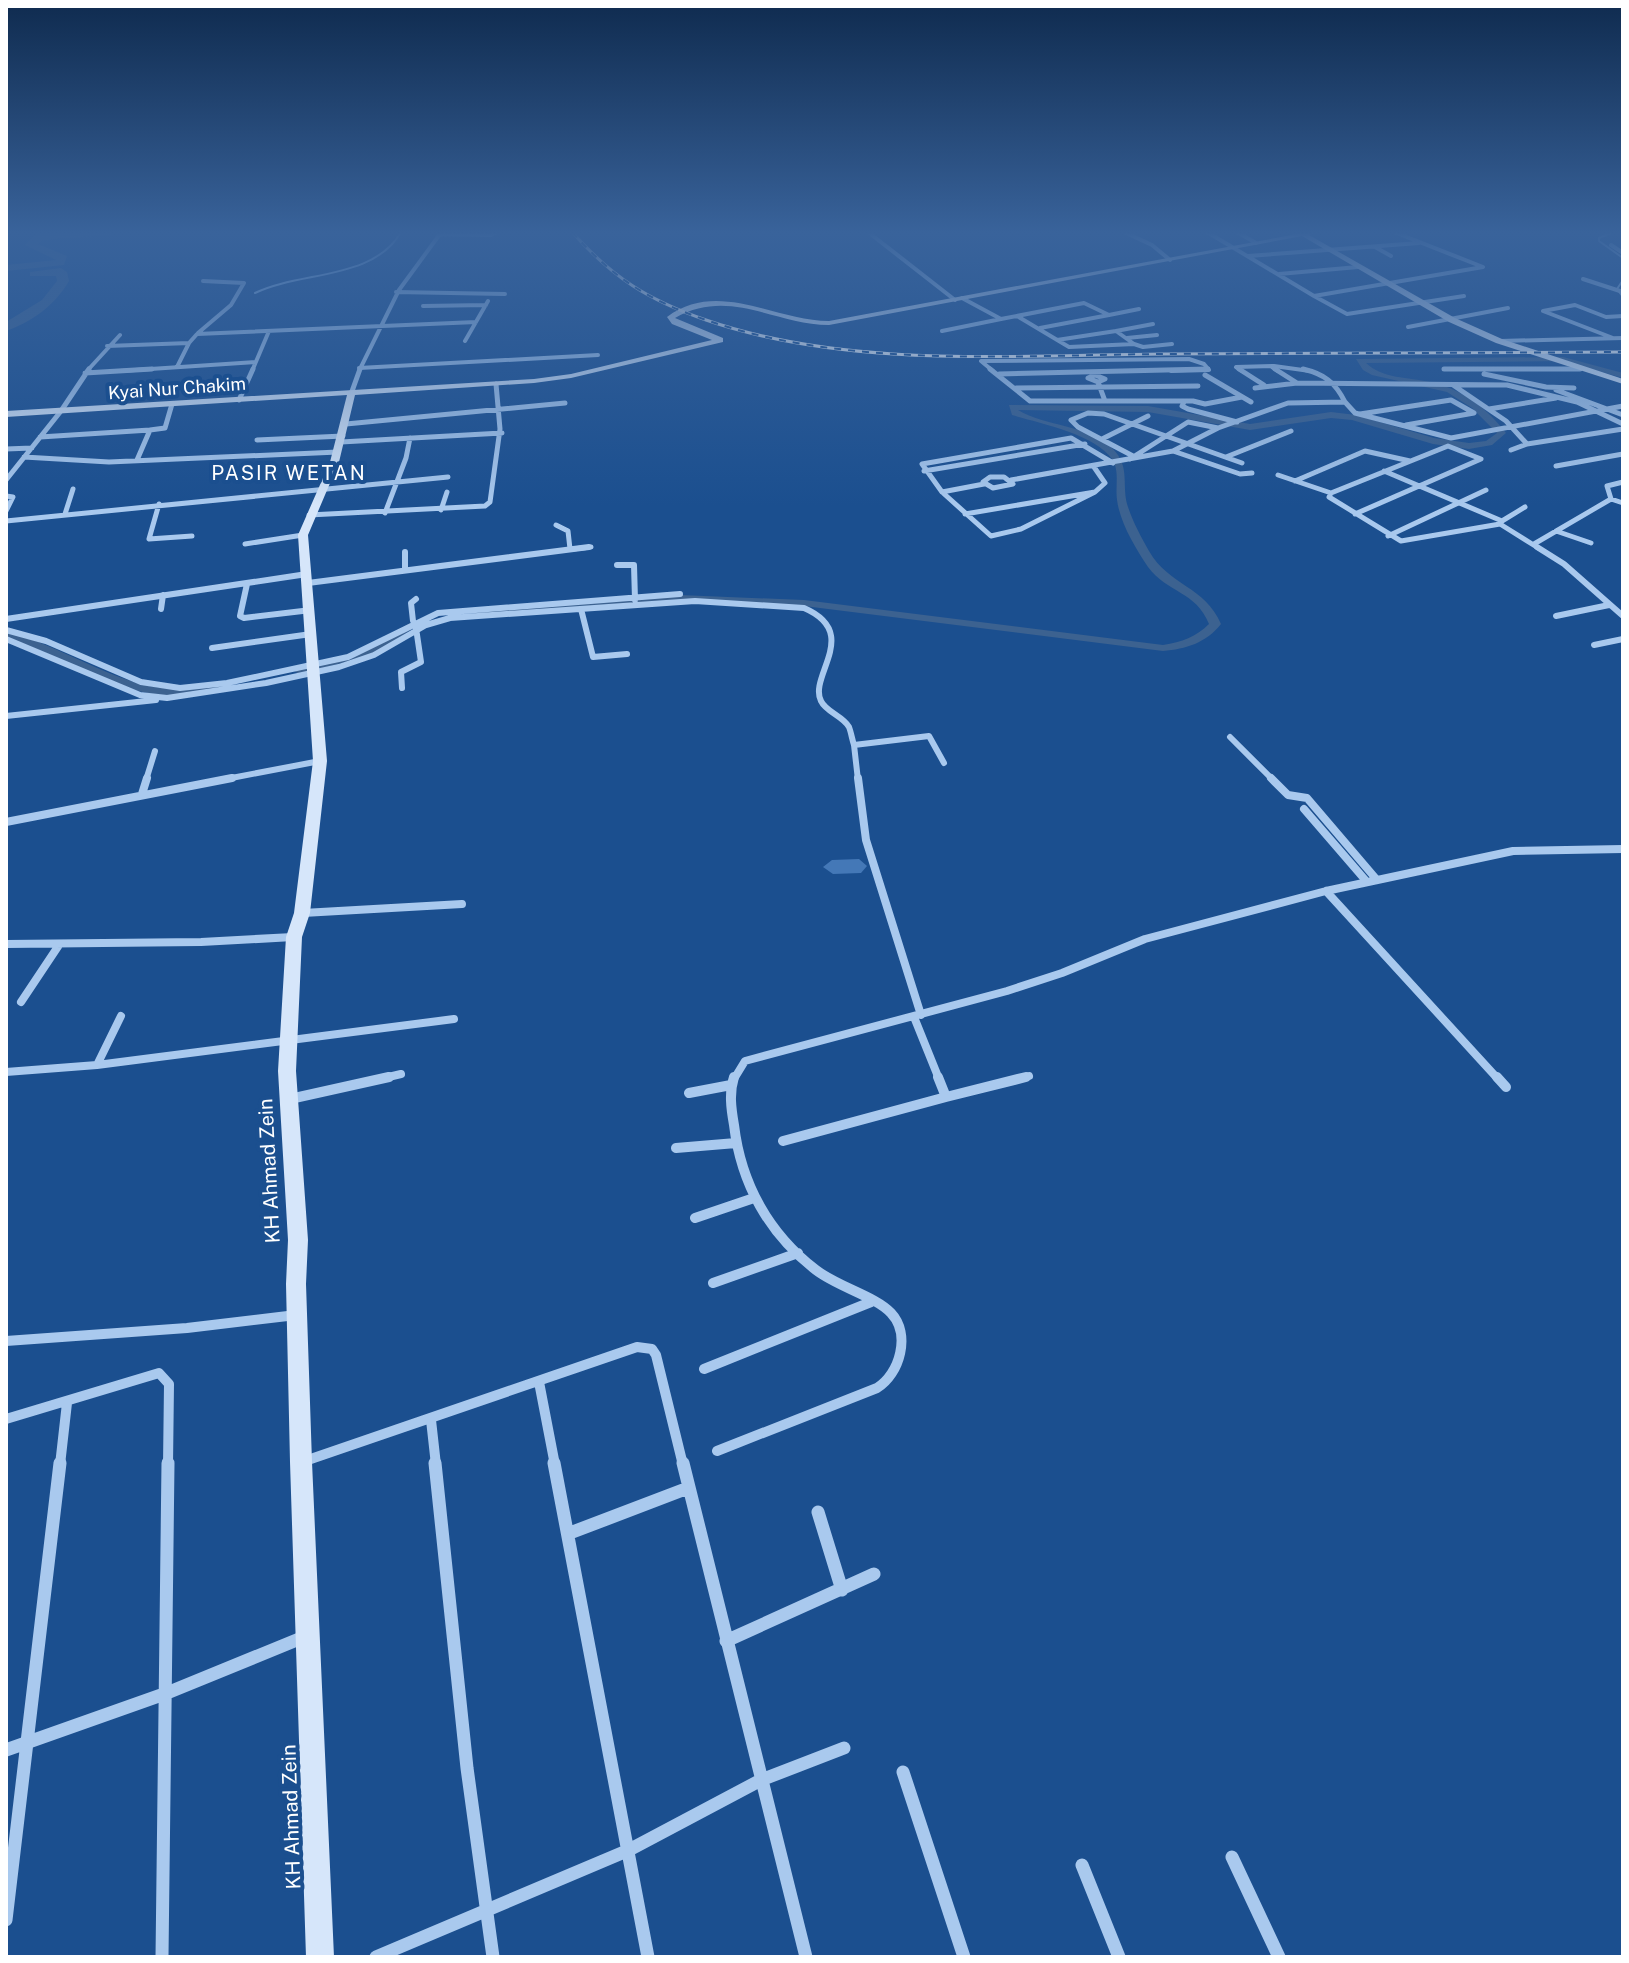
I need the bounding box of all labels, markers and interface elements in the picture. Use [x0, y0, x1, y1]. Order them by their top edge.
street label: Kyai Nur Chakim [107, 373, 247, 403]
district label: PASIR WETAN [211, 461, 367, 485]
street label: KH Ahmad Zein [253, 1098, 285, 1244]
street label: KH Ahmad Zein [276, 1744, 306, 1890]

